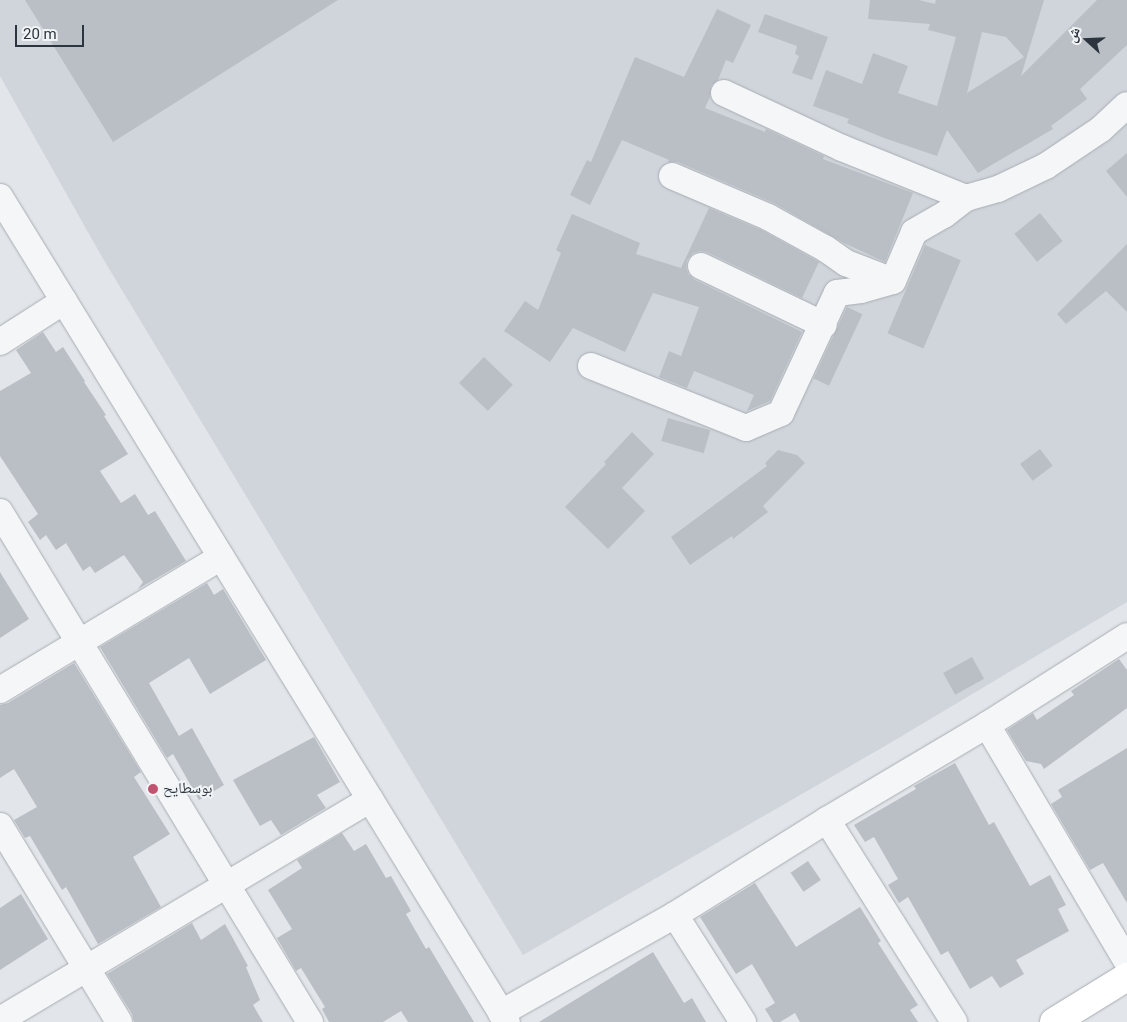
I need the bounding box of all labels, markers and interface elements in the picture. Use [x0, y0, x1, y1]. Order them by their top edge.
scale bar [18, 15, 86, 47]
north arrow [1062, 15, 1112, 65]
text: 20 m [23, 25, 57, 43]
text: ش [1063, 25, 1083, 45]
place label: بوسطايح [163, 780, 212, 798]
marker: بوسطايح [147, 783, 159, 795]

